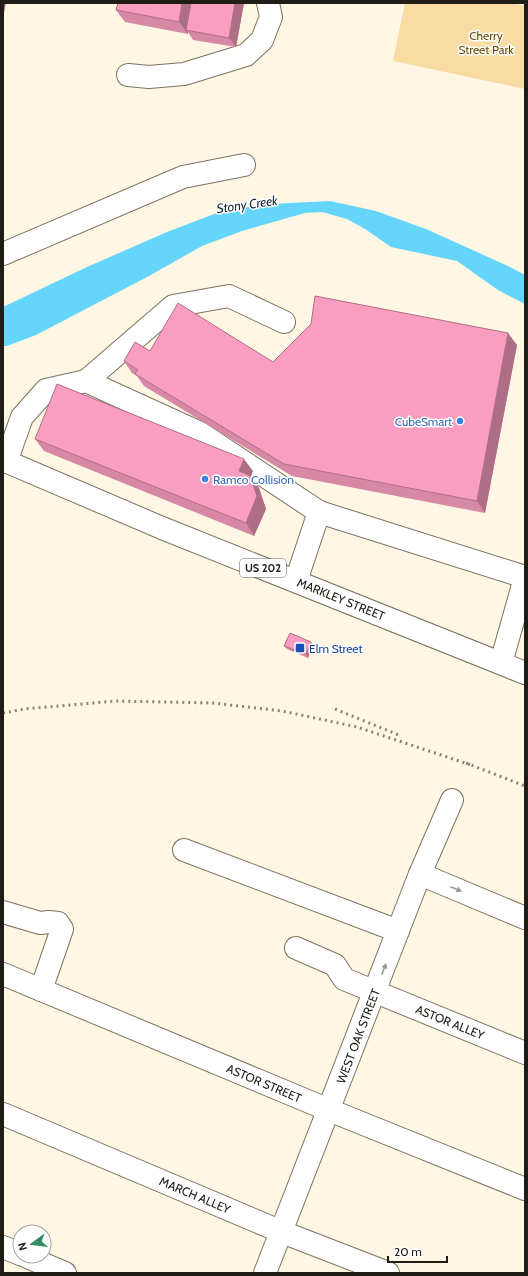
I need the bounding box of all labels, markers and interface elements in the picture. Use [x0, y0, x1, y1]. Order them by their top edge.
park label: Cherry Street Park [458, 28, 514, 57]
water label: Stony Creek [215, 192, 279, 216]
place label: CubeSmart [395, 414, 452, 429]
marker: CubeSmart [455, 416, 465, 426]
place label: Ramco Collision [213, 472, 294, 487]
marker: Ramco Collision [200, 474, 210, 484]
road number: US 202 [240, 559, 286, 577]
street label: MARKLEY STREET [295, 575, 388, 624]
place label: Elm Street [309, 641, 363, 656]
marker: Elm Street [294, 642, 306, 654]
one-way arrow [451, 886, 462, 892]
one-way arrow [381, 963, 387, 975]
street label: WEST OAK STREET [333, 986, 383, 1086]
street label: ASTOR ALLEY [414, 1001, 487, 1043]
street label: ASTOR STREET [224, 1060, 304, 1106]
street label: MARCH ALLEY [157, 1173, 233, 1217]
north arrow [12, 1224, 52, 1264]
scale bar [388, 1238, 447, 1264]
text: N [15, 1241, 30, 1252]
text: 20 m [394, 1244, 422, 1259]

